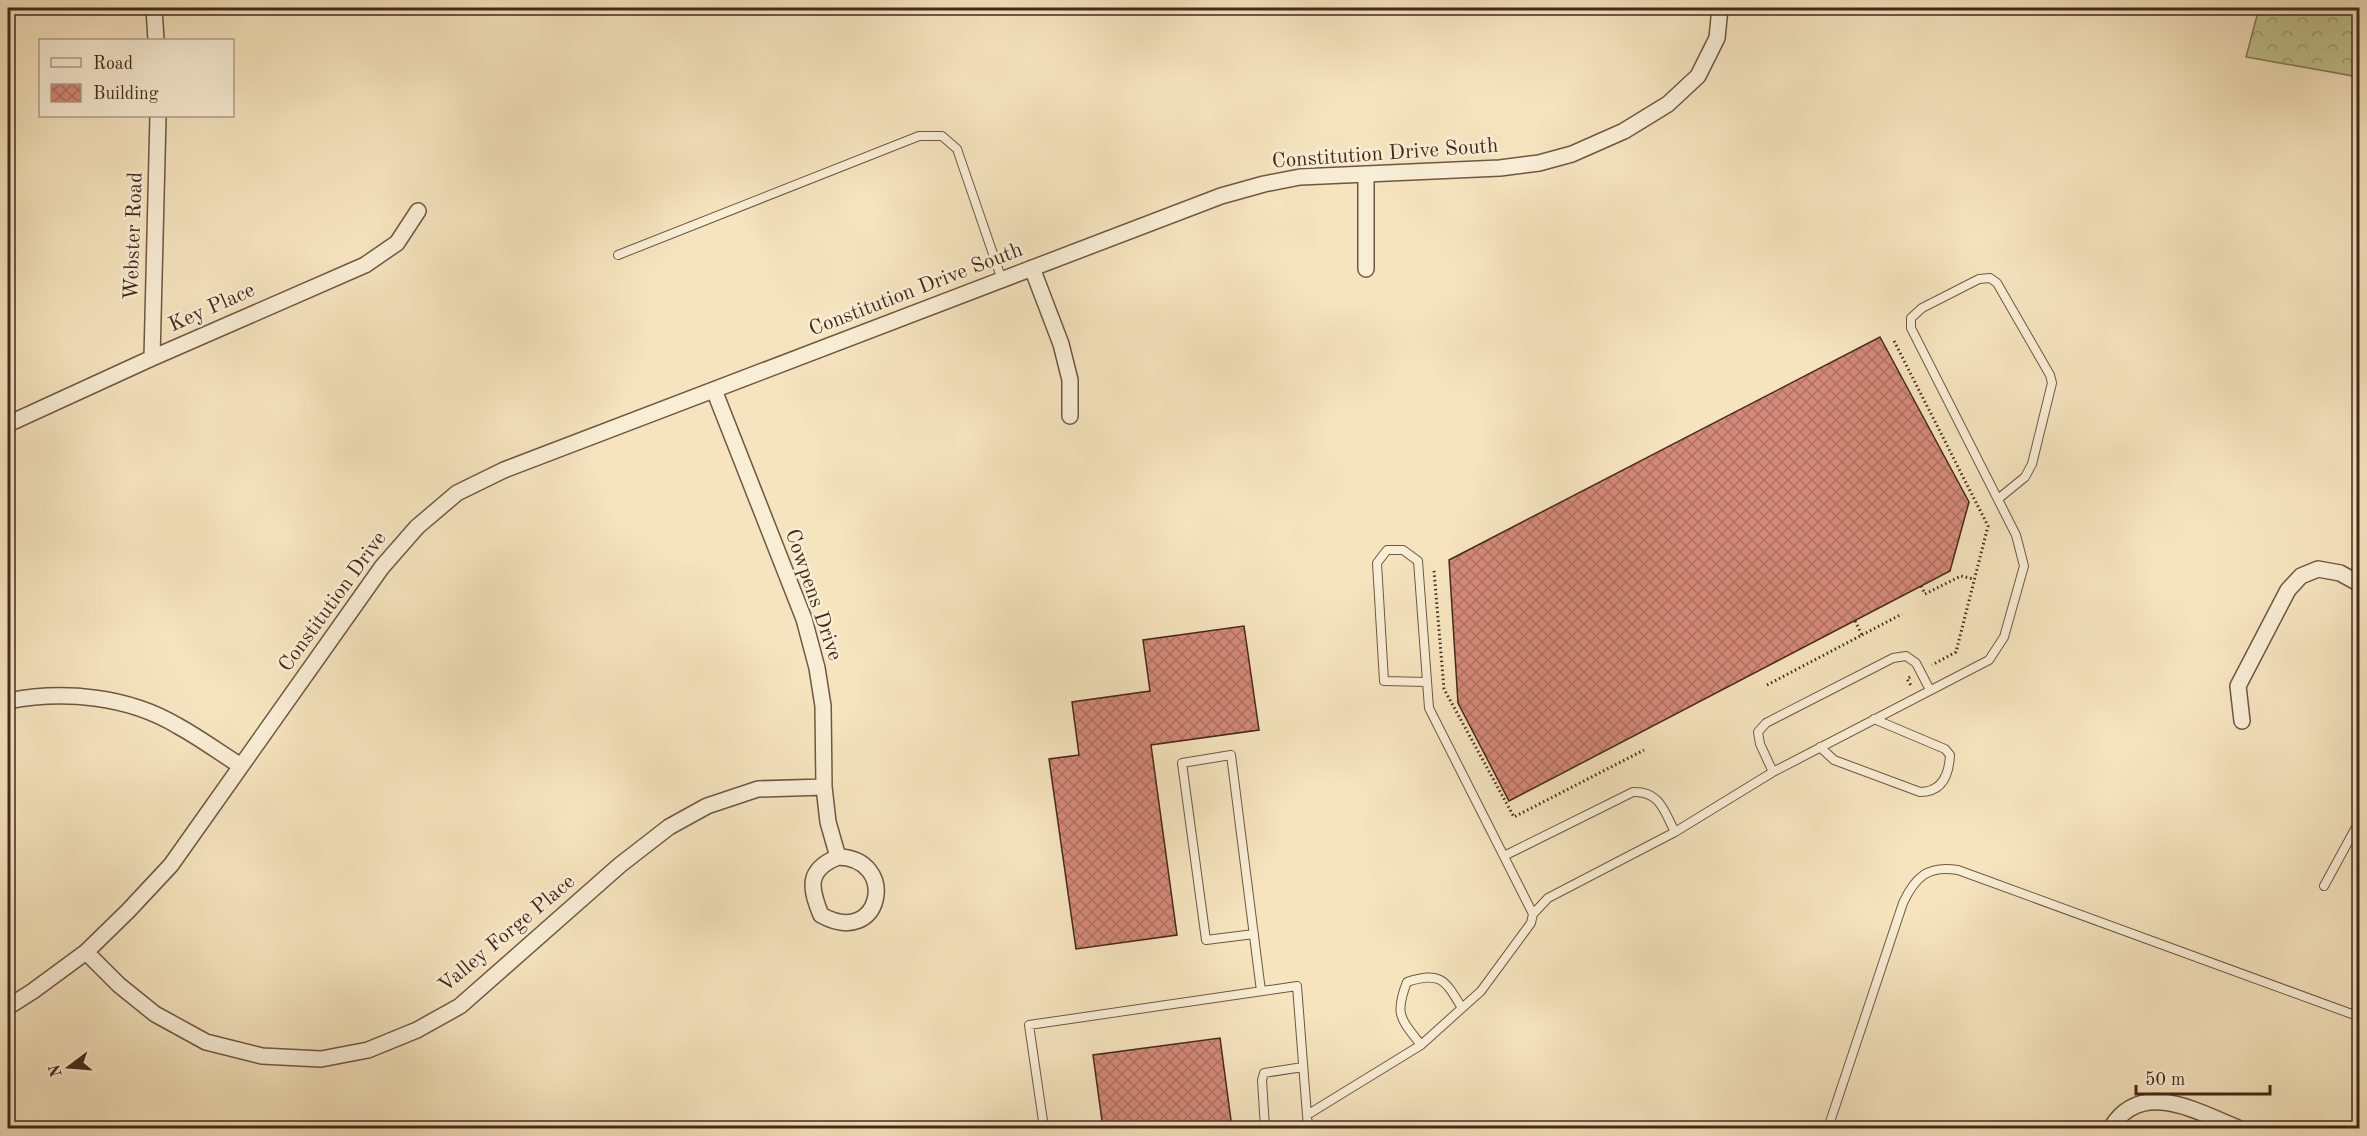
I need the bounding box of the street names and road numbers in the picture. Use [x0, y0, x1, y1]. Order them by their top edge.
street label: Constitution Drive South [1271, 136, 1499, 172]
street label: Webster Road [121, 172, 147, 300]
street label: Constitution Drive South [806, 240, 1026, 340]
street label: Key Place [166, 280, 258, 336]
street label: Cowpens Drive [781, 526, 845, 664]
street label: Constitution Drive [275, 528, 391, 676]
street label: Valley Forge Place [435, 871, 579, 997]

